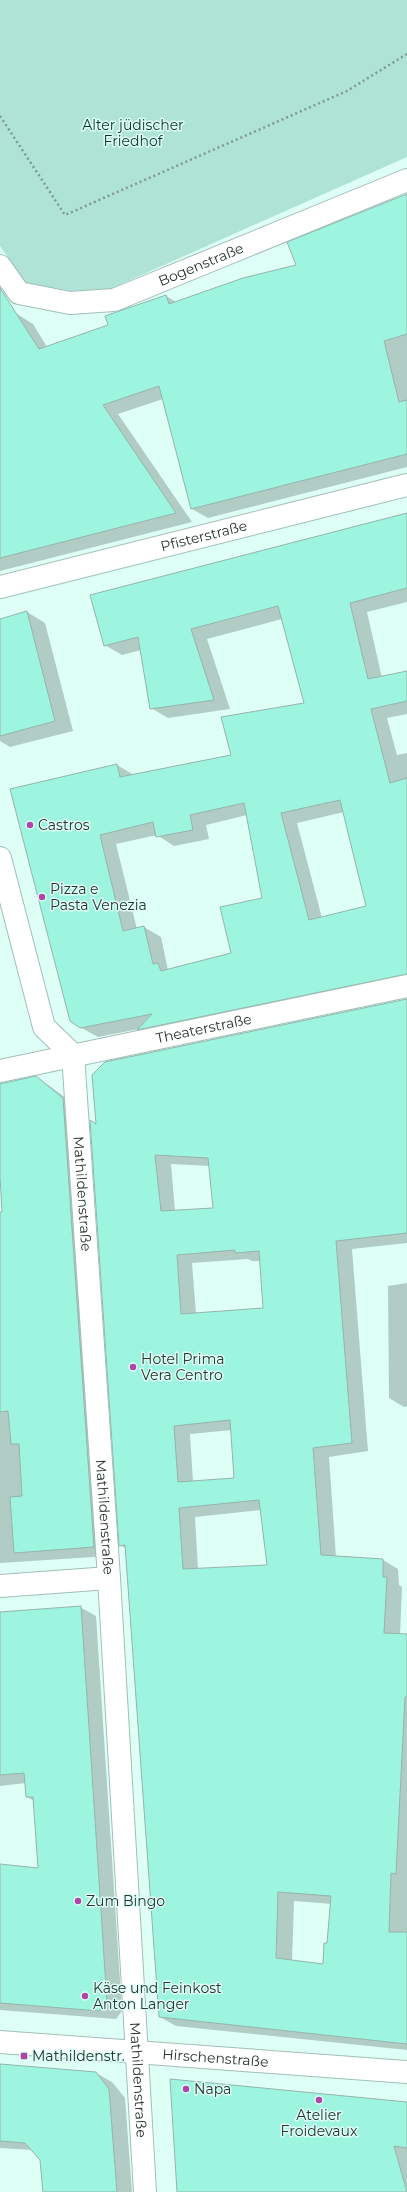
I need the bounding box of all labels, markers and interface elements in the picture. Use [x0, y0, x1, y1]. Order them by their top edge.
park label: Alter jüdischer Friedhof [82, 116, 184, 150]
street label: Bogenstraße [156, 239, 246, 290]
street label: Pfisterstraße [159, 516, 249, 555]
place label: Castros [38, 816, 90, 834]
marker: Castros [25, 820, 35, 830]
place label: Pizza e Pasta Venezia [50, 880, 147, 914]
marker: Pizza e Pasta Venezia [37, 892, 47, 902]
street label: Theaterstraße [154, 1010, 253, 1047]
street label: Mathildenstraße [70, 1136, 95, 1252]
place label: Hotel Prima Vera Centro [141, 1350, 225, 1384]
marker: Hotel Prima Vera Centro [128, 1362, 138, 1372]
street label: Mathildenstraße [92, 1459, 118, 1575]
place label: Zum Bingo [86, 1892, 165, 1910]
marker: Zum Bingo [73, 1896, 83, 1906]
place label: Käse und Feinkost Anton Langer [93, 1979, 222, 2013]
marker: Käse und Feinkost Anton Langer [80, 1991, 90, 2001]
street label: Mathildenstraße [126, 2022, 151, 2138]
street label: Hirschenstraße [162, 2045, 269, 2071]
place label: Mathildenstr. [32, 2047, 125, 2065]
marker: Mathildenstr. [19, 2051, 29, 2061]
place label: Napa [194, 2080, 231, 2098]
marker: Napa [181, 2084, 191, 2094]
marker: Atelier Froidevaux [314, 2095, 324, 2105]
place label: Atelier Froidevaux [281, 2106, 358, 2140]

